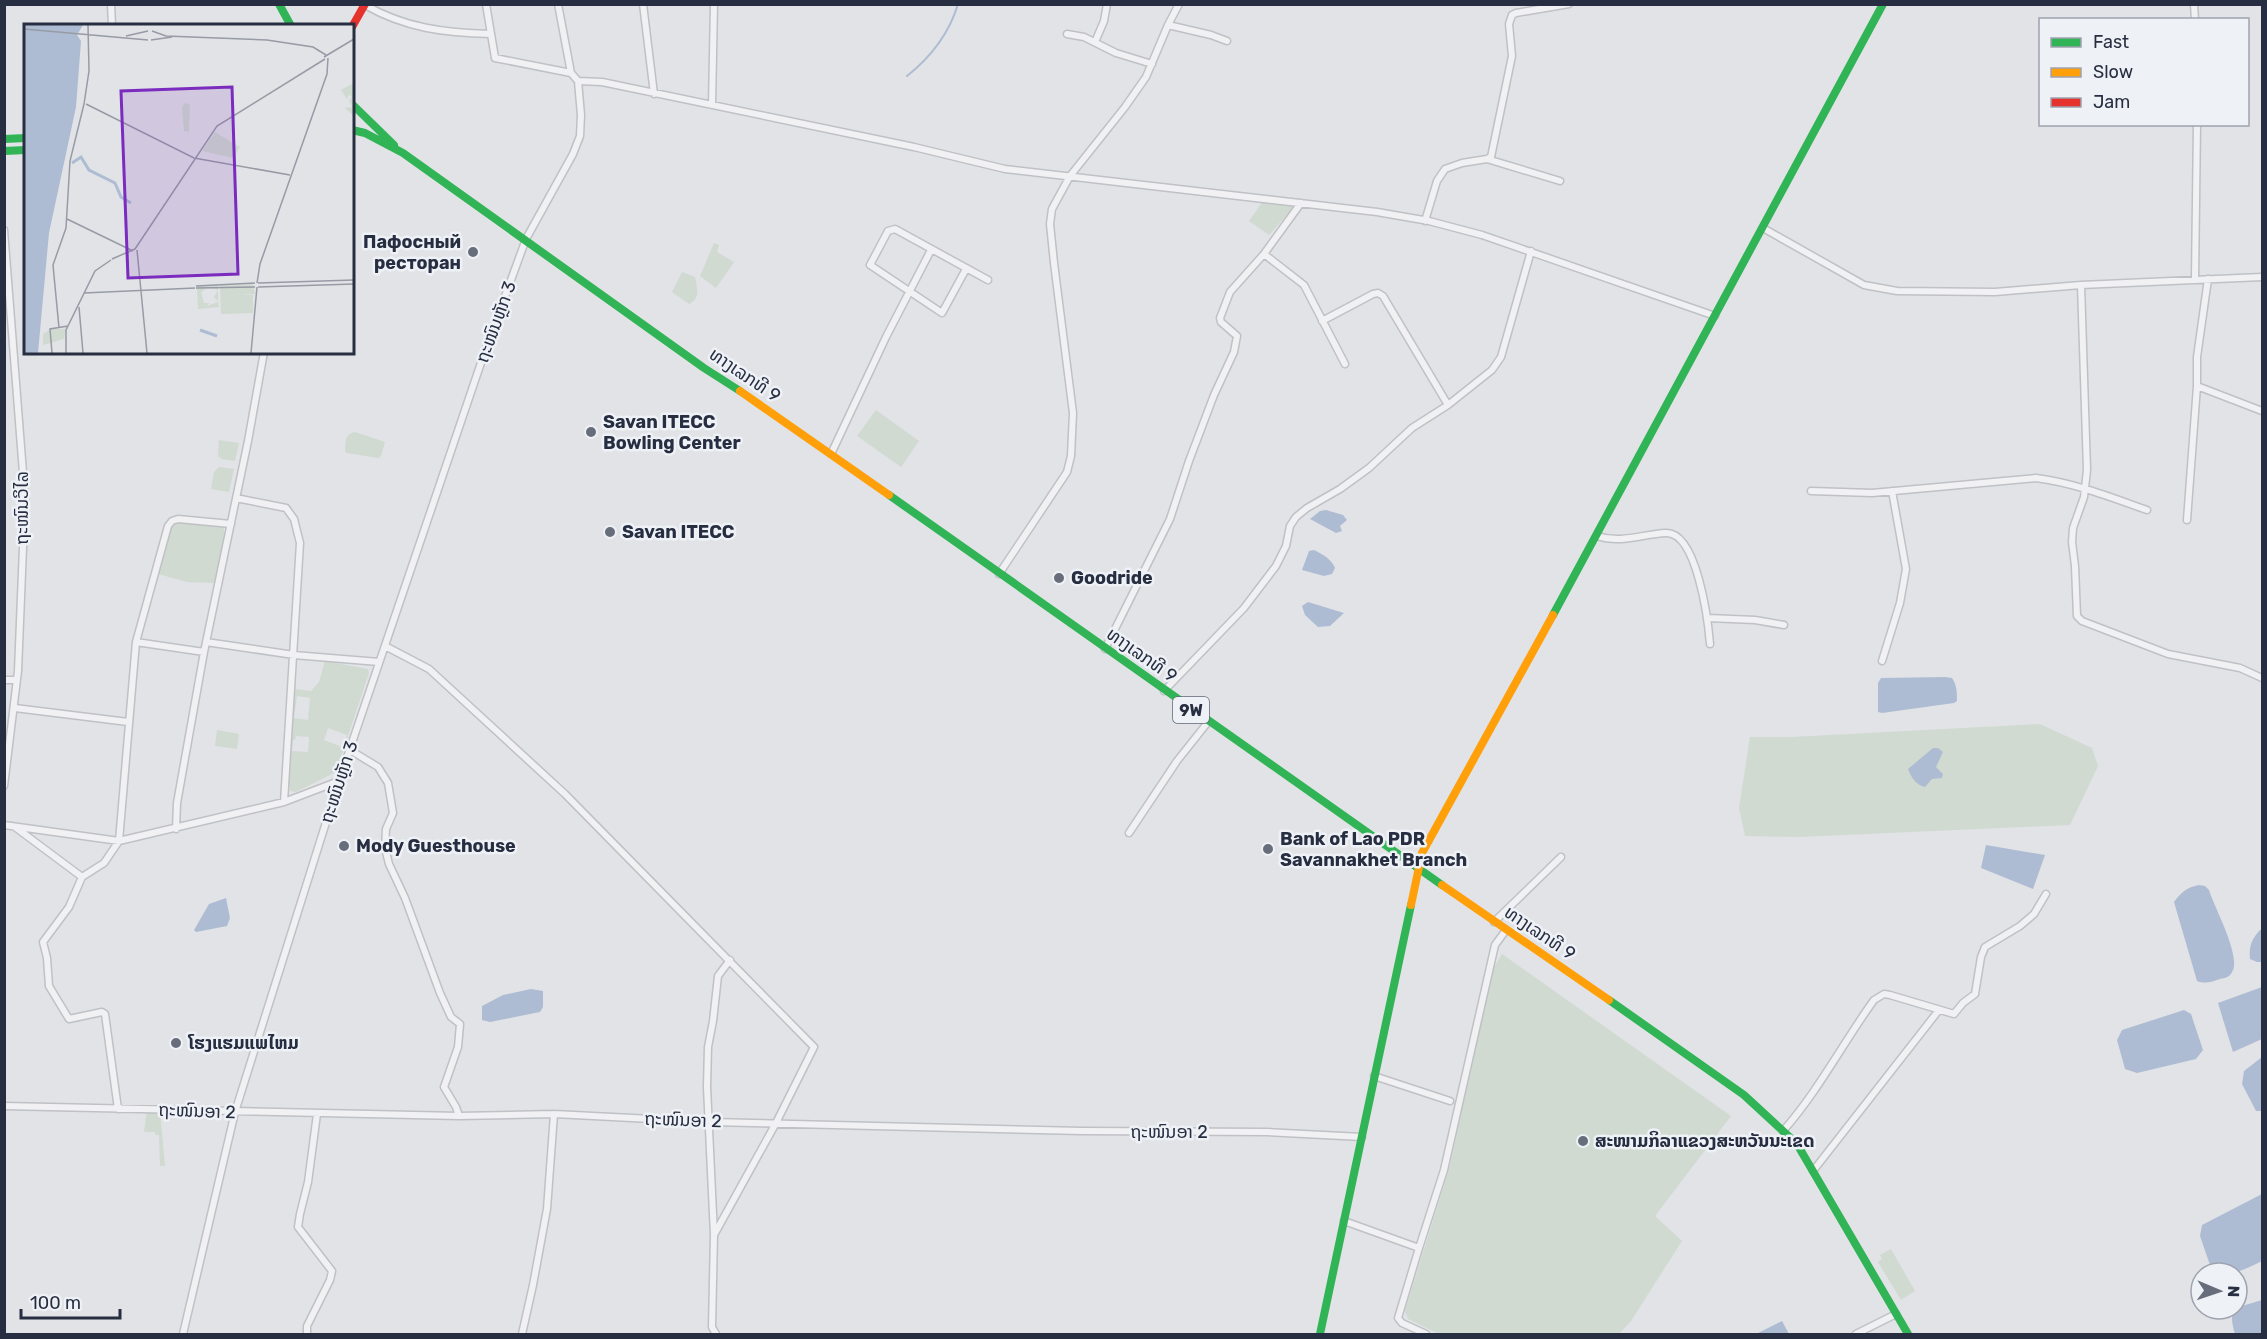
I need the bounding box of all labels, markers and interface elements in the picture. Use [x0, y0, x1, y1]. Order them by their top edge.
legend [2039, 18, 2249, 126]
inset map [24, 24, 354, 354]
text: Fast [2093, 31, 2129, 53]
text: Slow [2093, 61, 2133, 83]
text: Jam [2093, 91, 2130, 113]
place label: Пафосный ресторан [363, 231, 461, 274]
marker: Пафосный ресторан [466, 245, 480, 259]
street label: ຖະໜົນຫຼັກ 3 [471, 278, 521, 366]
street label: ທາງເລກທີ 9 [705, 343, 785, 407]
place label: Savan ITECC Bowling Center [603, 411, 741, 454]
marker: Savan ITECC Bowling Center [584, 425, 598, 439]
street label: ຖະໜົນວິໄລ [11, 471, 33, 545]
place label: Savan ITECC [622, 521, 735, 543]
marker: Savan ITECC [603, 525, 617, 539]
place label: Goodride [1071, 567, 1153, 589]
marker: Goodride [1052, 571, 1066, 585]
street label: ທາງເລກທີ 9 [1102, 623, 1182, 687]
road number: 9W [1173, 697, 1209, 723]
street label: ຖະໜົນຫຼັກ 3 [315, 738, 363, 826]
place label: Bank of Lao PDR Savannakhet Branch [1280, 828, 1467, 871]
place label: Mody Guesthouse [356, 835, 516, 857]
marker: Mody Guesthouse [337, 839, 351, 853]
marker: Bank of Lao PDR Savannakhet Branch [1261, 842, 1275, 856]
street label: ທາງເລກທີ 9 [1500, 901, 1580, 965]
place label: ໂຮງແຮມແພໄຫມ [187, 1032, 299, 1054]
marker: ໂຮງແຮມແພໄຫມ [169, 1036, 183, 1050]
street label: ຖະໜົນອາ 2 [158, 1099, 236, 1123]
street label: ຖະໜົນອາ 2 [644, 1108, 722, 1132]
street label: ຖະໜົນອາ 2 [1130, 1121, 1208, 1143]
place label: ສະໜາມກິລາແຂວງສະຫວັນນະເຂດ [1595, 1130, 1814, 1152]
marker: ສະໜາມກິລາແຂວງສະຫວັນນະເຂດ [1576, 1134, 1590, 1148]
north arrow [2189, 1261, 2249, 1321]
scale bar [21, 1282, 120, 1320]
text: N [2224, 1285, 2243, 1298]
text: 100 m [30, 1292, 81, 1314]

